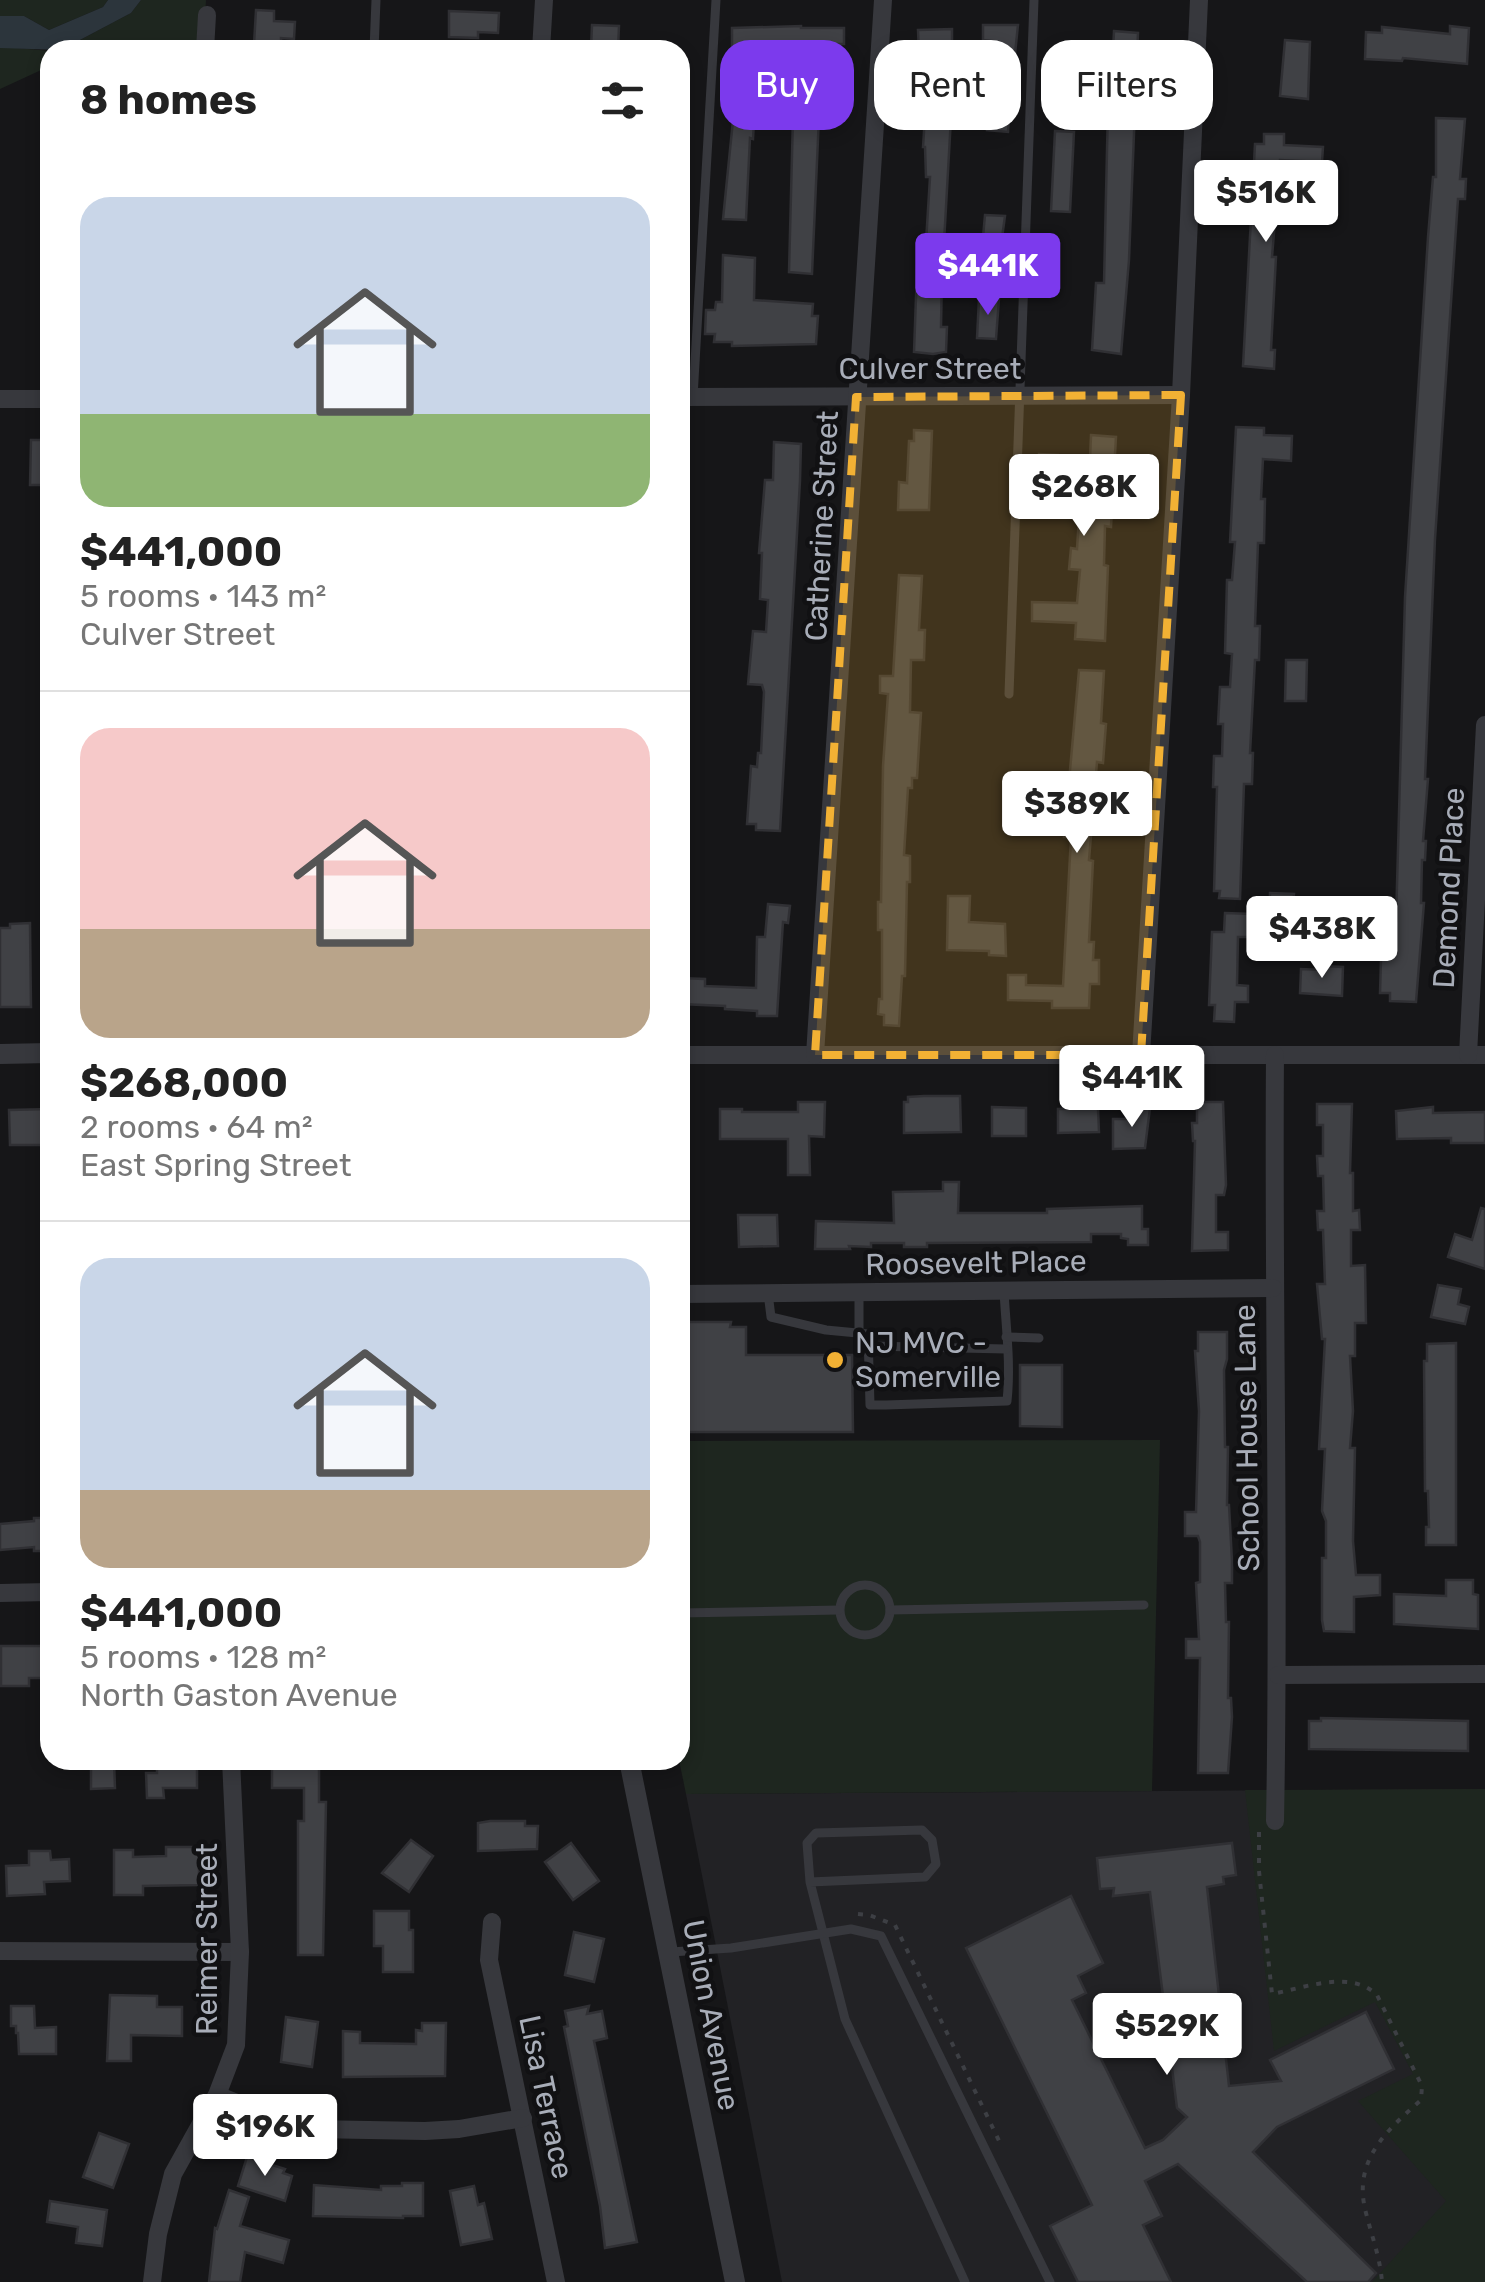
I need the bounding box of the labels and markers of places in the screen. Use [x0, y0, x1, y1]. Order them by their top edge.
pin: $516K [1196, 160, 1336, 245]
pin: $441K [918, 233, 1058, 318]
pin: $268K [1014, 454, 1154, 539]
pin: $389K [1007, 771, 1147, 856]
pin: $438K [1252, 896, 1392, 981]
pin: $441K [1062, 1045, 1202, 1130]
place label: NJ MVC - Somerville [855, 1325, 1001, 1395]
marker: NJ MVC - Somerville [824, 1349, 846, 1371]
pin: $529K [1097, 1993, 1237, 2078]
pin: $196K [195, 2094, 335, 2179]

